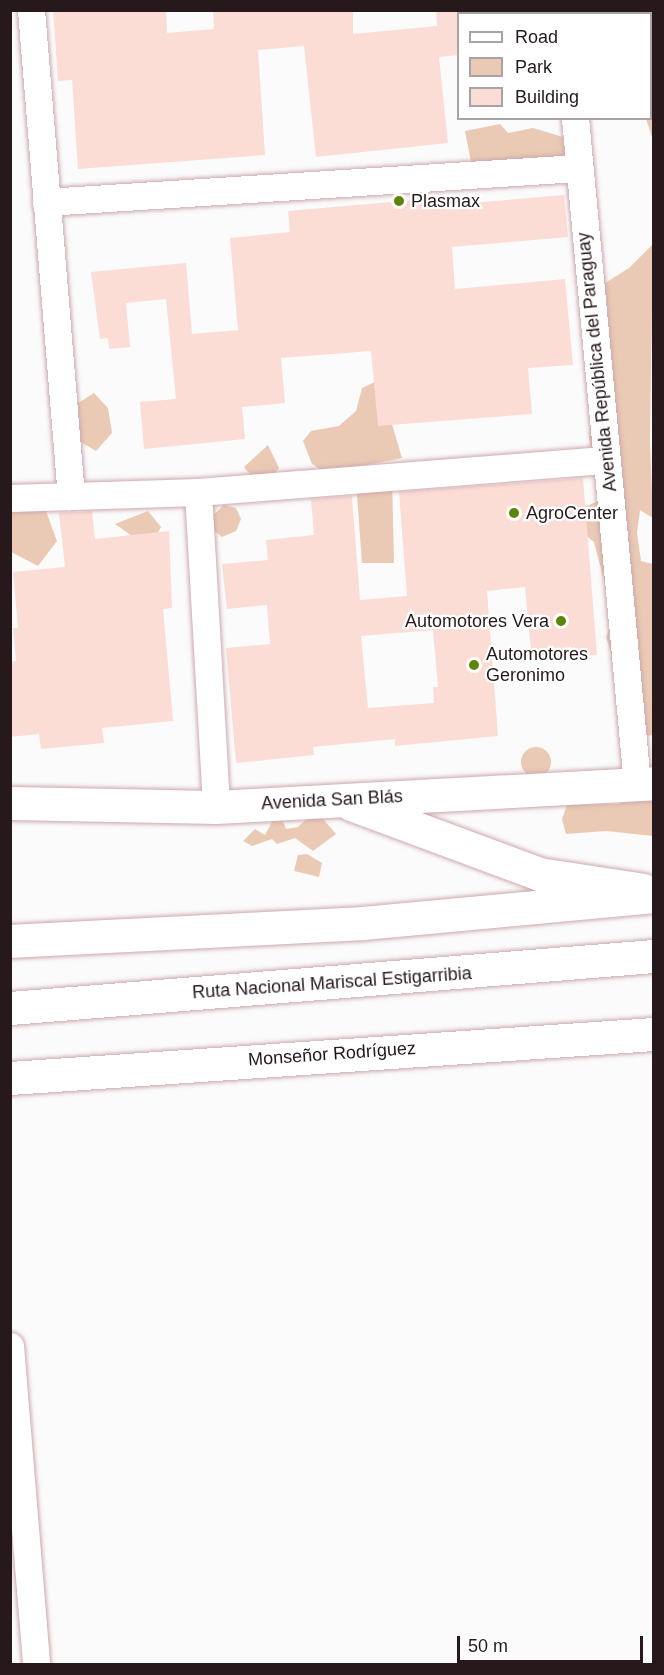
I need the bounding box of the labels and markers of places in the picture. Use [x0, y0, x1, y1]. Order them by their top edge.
place label: Plasmax [411, 190, 480, 212]
marker: Plasmax [392, 194, 406, 208]
place label: AgroCenter [526, 502, 618, 524]
marker: AgroCenter [507, 506, 521, 520]
place label: Automotores Vera [405, 610, 549, 632]
marker: Automotores Vera [554, 614, 568, 628]
place label: Automotores Geronimo [486, 644, 588, 686]
marker: Automotores Geronimo [467, 658, 481, 672]

